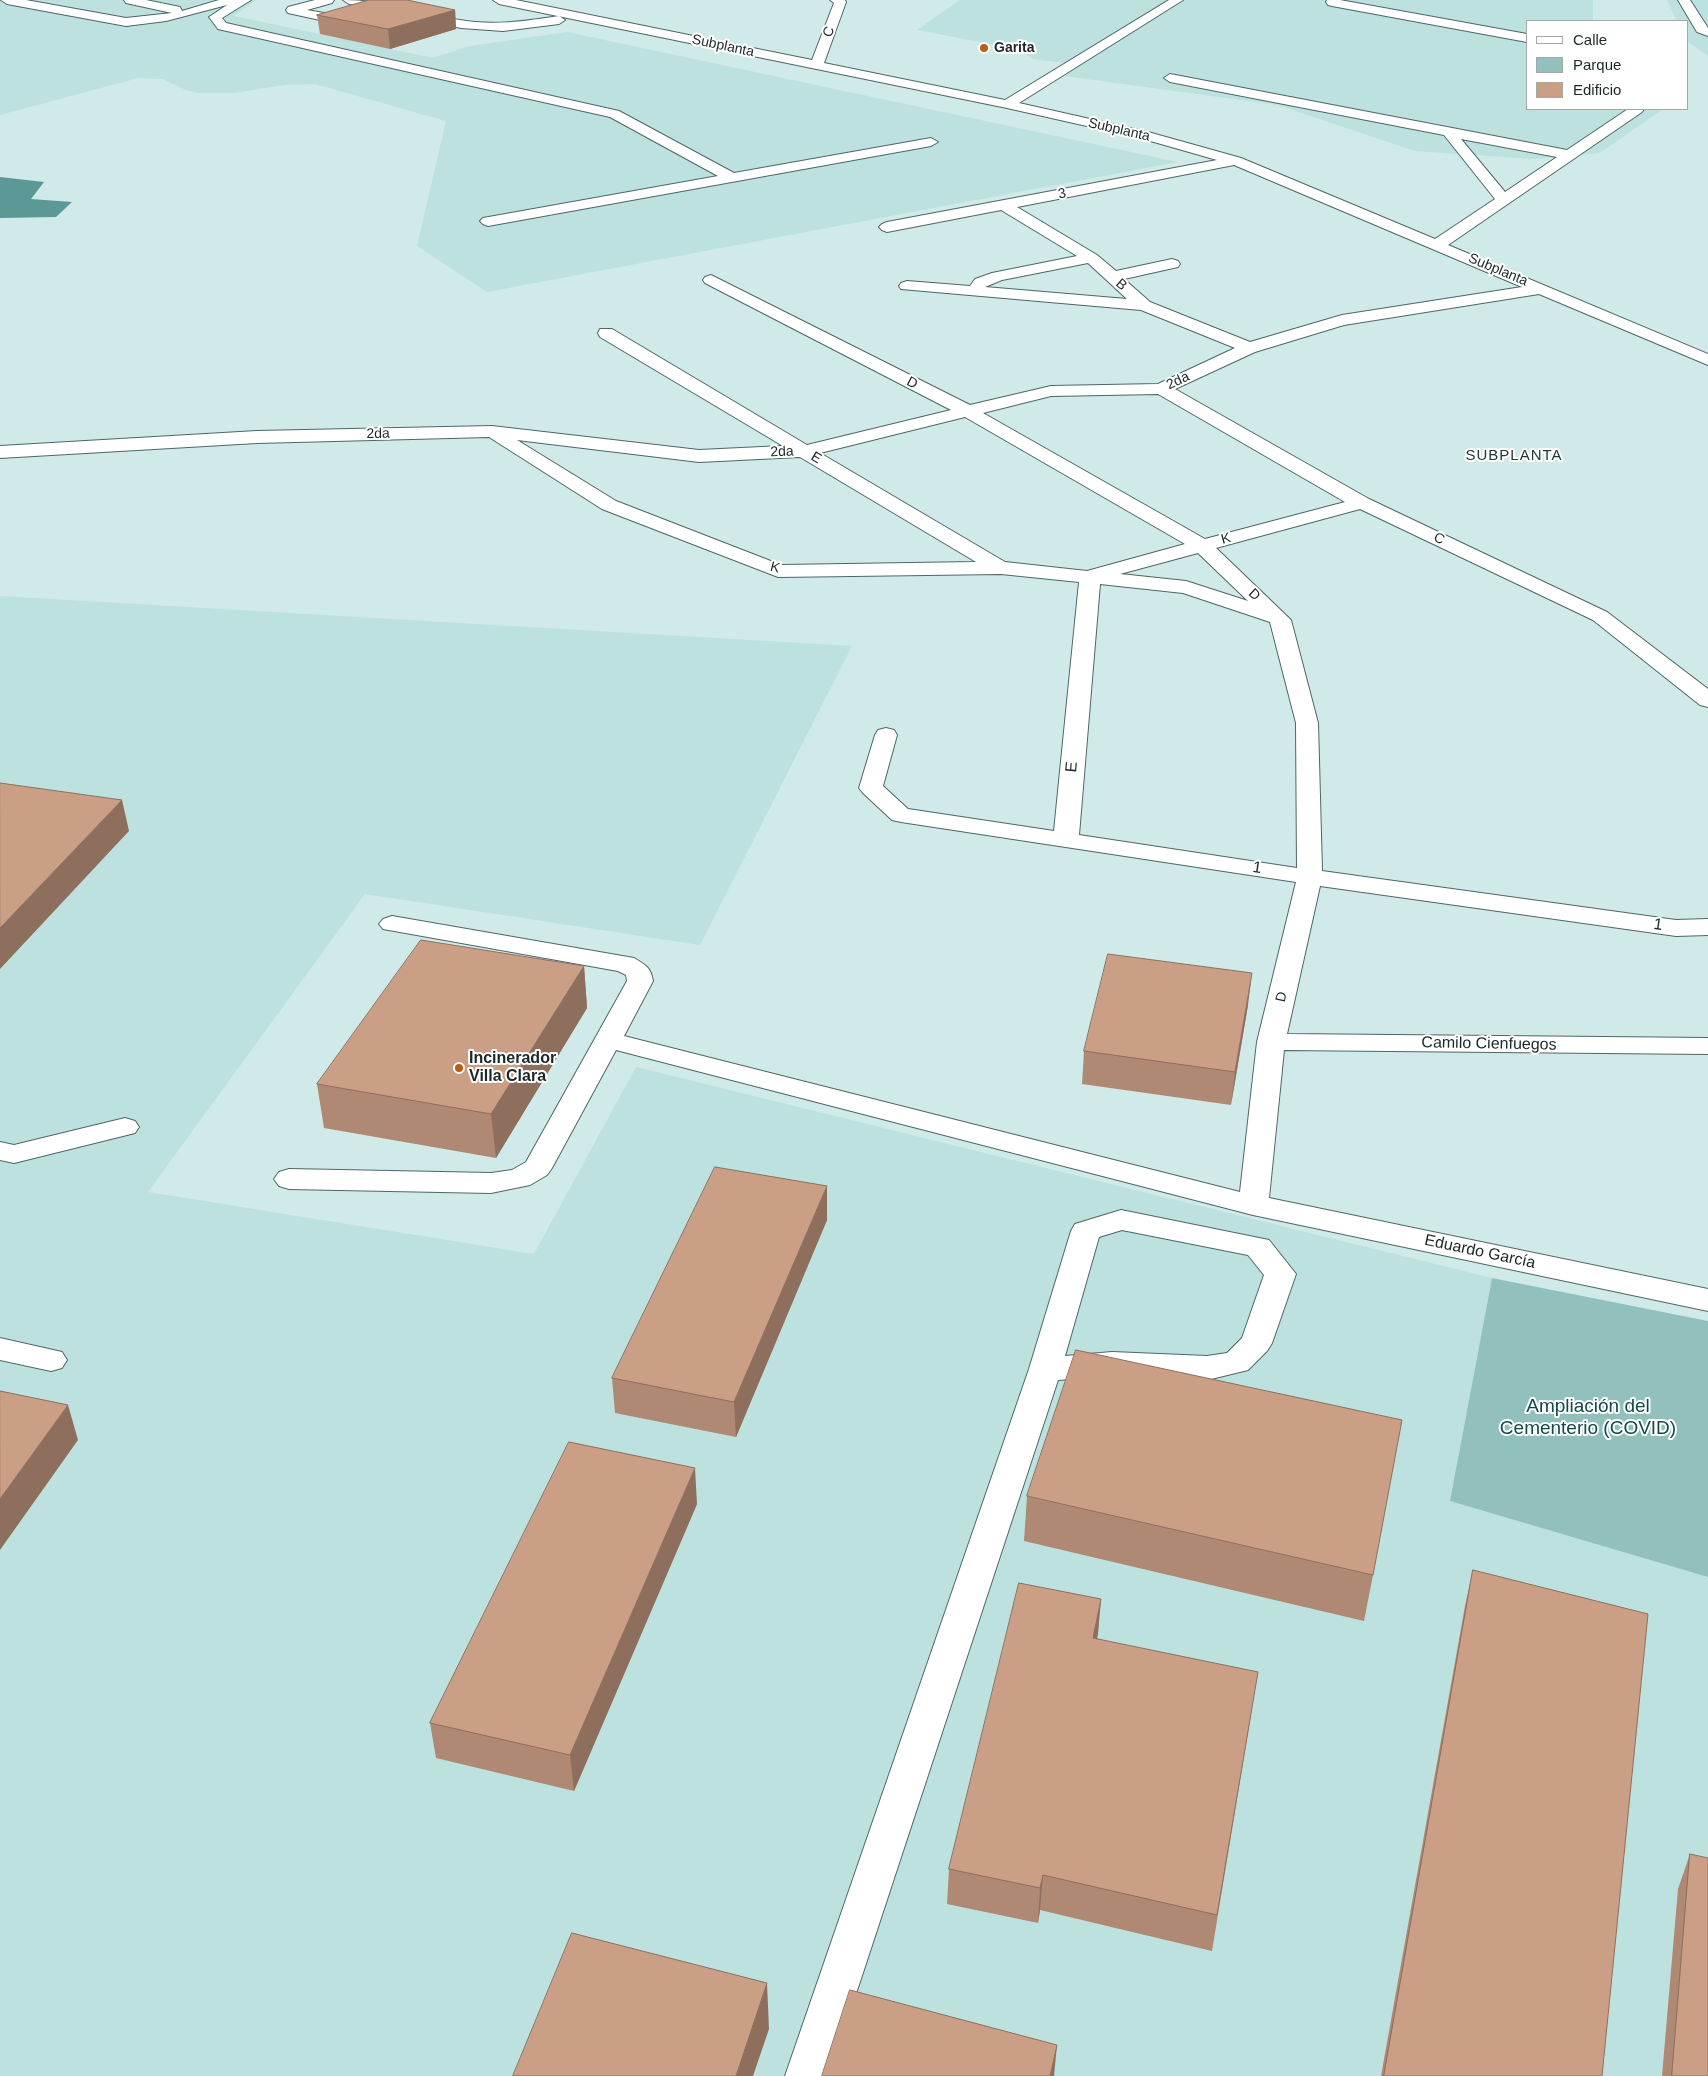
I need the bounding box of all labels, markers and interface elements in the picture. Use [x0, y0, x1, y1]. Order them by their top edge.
legend [1526, 20, 1688, 110]
street label: C [819, 24, 839, 40]
street label: Subplanta [690, 31, 756, 61]
text: Calle [1573, 31, 1607, 48]
place label: Garita [994, 40, 1034, 56]
marker: Garita [978, 42, 990, 54]
text: Parque [1573, 56, 1621, 73]
text: Edificio [1573, 81, 1621, 98]
street label: Subplanta [1086, 115, 1152, 145]
street label: 3 [1057, 185, 1067, 203]
street label: Subplanta [1466, 250, 1530, 290]
street label: B [1112, 276, 1130, 294]
street label: 2da [1164, 368, 1192, 394]
street label: D [904, 373, 920, 393]
street label: 2da [366, 425, 390, 443]
street label: 2da [770, 443, 794, 461]
district label: SUBPLANTA [1464, 447, 1564, 465]
street label: E [808, 448, 824, 468]
street label: C [1431, 529, 1447, 549]
street label: K [1219, 530, 1233, 548]
street label: K [768, 559, 782, 577]
street label: D [1245, 585, 1263, 605]
street label: E [1062, 761, 1082, 773]
street label: 1 [1251, 858, 1263, 878]
street label: 1 [1652, 915, 1664, 935]
street label: D [1273, 990, 1291, 1004]
street label: Camilo Cienfuegos [1421, 1033, 1557, 1055]
place label: Incinerador Villa Clara [469, 1049, 556, 1087]
marker: Incinerador Villa Clara [453, 1062, 465, 1074]
street label: Eduardo García [1423, 1231, 1537, 1273]
park label: Ampliación del Cementerio (COVID) [1500, 1396, 1676, 1440]

